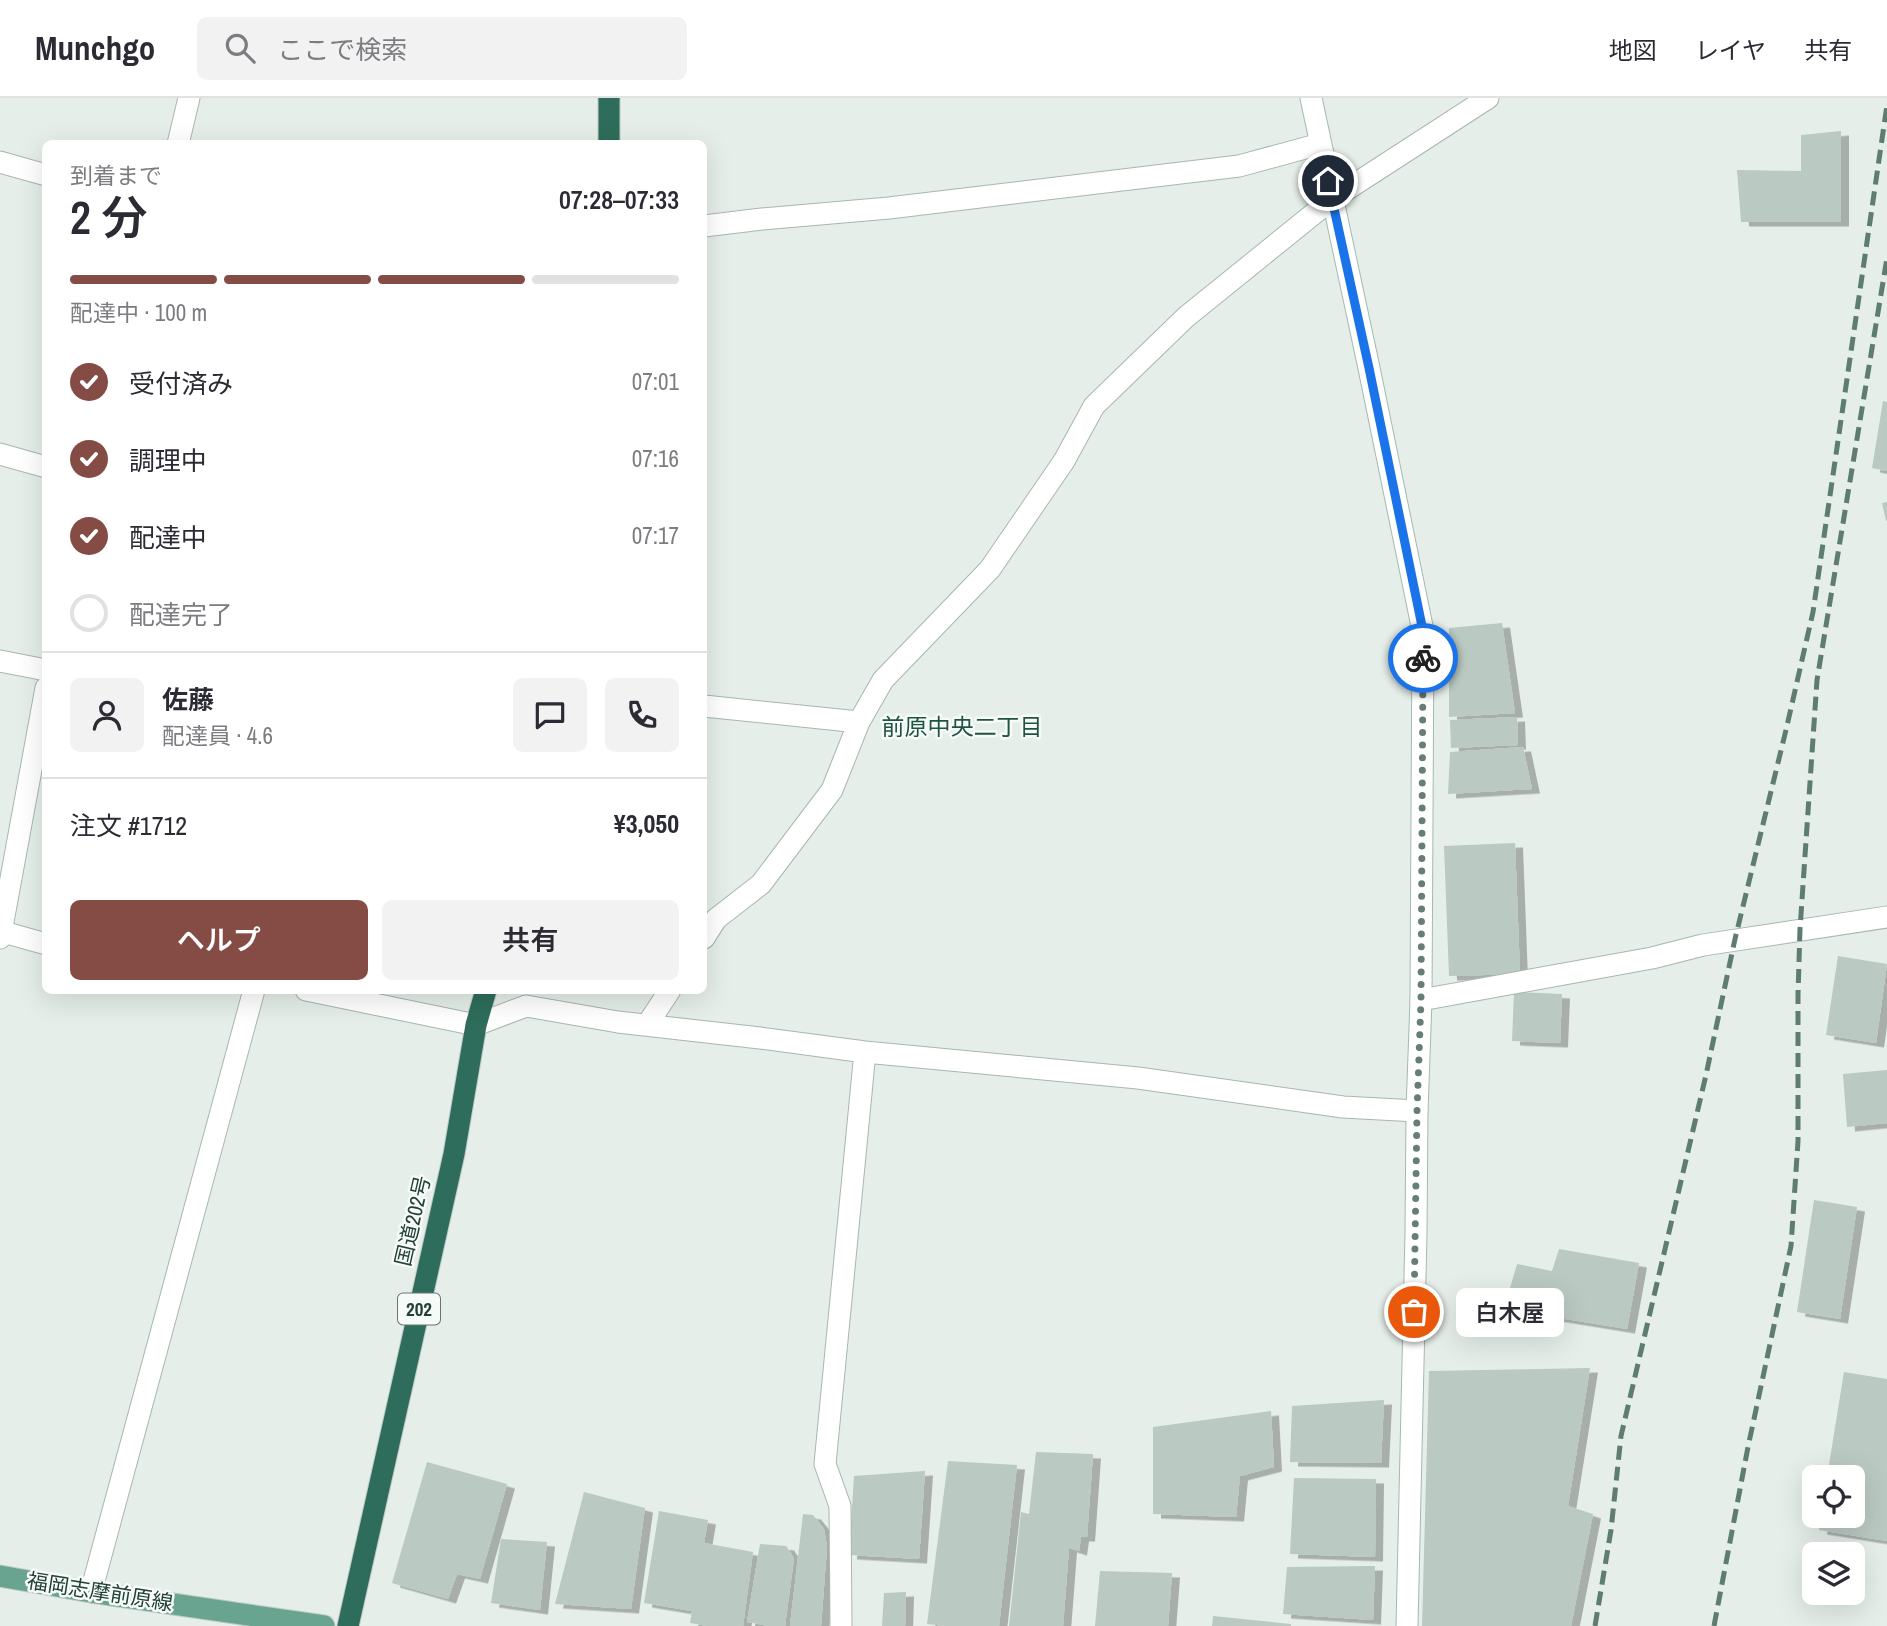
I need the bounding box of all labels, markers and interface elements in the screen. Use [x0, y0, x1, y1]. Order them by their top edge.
search box [197, 17, 687, 80]
text: Munchgo [35, 26, 155, 70]
icon: search [221, 29, 259, 67]
text: ここで検索 [277, 32, 407, 67]
text: 地図 [1609, 34, 1657, 66]
text: レイヤ [1695, 34, 1766, 66]
text: 共有 [1804, 34, 1852, 66]
pin [1298, 151, 1358, 211]
text: 到着まで [70, 160, 162, 191]
icon: home [1309, 162, 1347, 200]
text: 07:28–07:33 [559, 182, 679, 217]
text: 2 分 [70, 186, 147, 248]
text: 配達中 · 100 m [70, 297, 207, 328]
icon: check [70, 363, 108, 401]
text: 受付済み [129, 366, 233, 401]
text: 07:01 [632, 366, 679, 397]
icon: check [70, 440, 108, 478]
text: 調理中 [129, 443, 207, 478]
text: 07:16 [632, 443, 679, 474]
icon: check [70, 517, 108, 555]
text: 配達中 [129, 520, 207, 555]
text: 07:17 [632, 520, 679, 551]
text: 配達完了 [129, 597, 233, 632]
courier [1388, 623, 1458, 693]
icon: bike [1404, 639, 1442, 677]
button: person [70, 678, 144, 752]
button: chat [513, 678, 587, 752]
button: phone [605, 678, 679, 752]
text: 佐藤 [162, 682, 214, 717]
district label: 前原中央二丁目 [882, 711, 1043, 742]
text: 配達員 · 4.6 [162, 720, 273, 751]
text: ¥3,050 [614, 806, 679, 841]
text: 注文 #1712 [70, 808, 187, 843]
button: ヘルプ [70, 900, 368, 980]
button: 共有 [382, 900, 679, 980]
street label: 国道202号 [388, 1173, 437, 1269]
pin [1384, 1282, 1444, 1342]
callout: 白木屋 [1456, 1288, 1564, 1336]
icon: bag [1395, 1293, 1433, 1331]
road number: 202 [398, 1294, 440, 1324]
text: 白木屋 [1476, 1297, 1545, 1328]
map controls [1802, 1465, 1865, 1605]
button: locate [1802, 1465, 1865, 1528]
button: layers [1802, 1542, 1865, 1605]
street label: 福岡志摩前原線 [25, 1566, 175, 1617]

